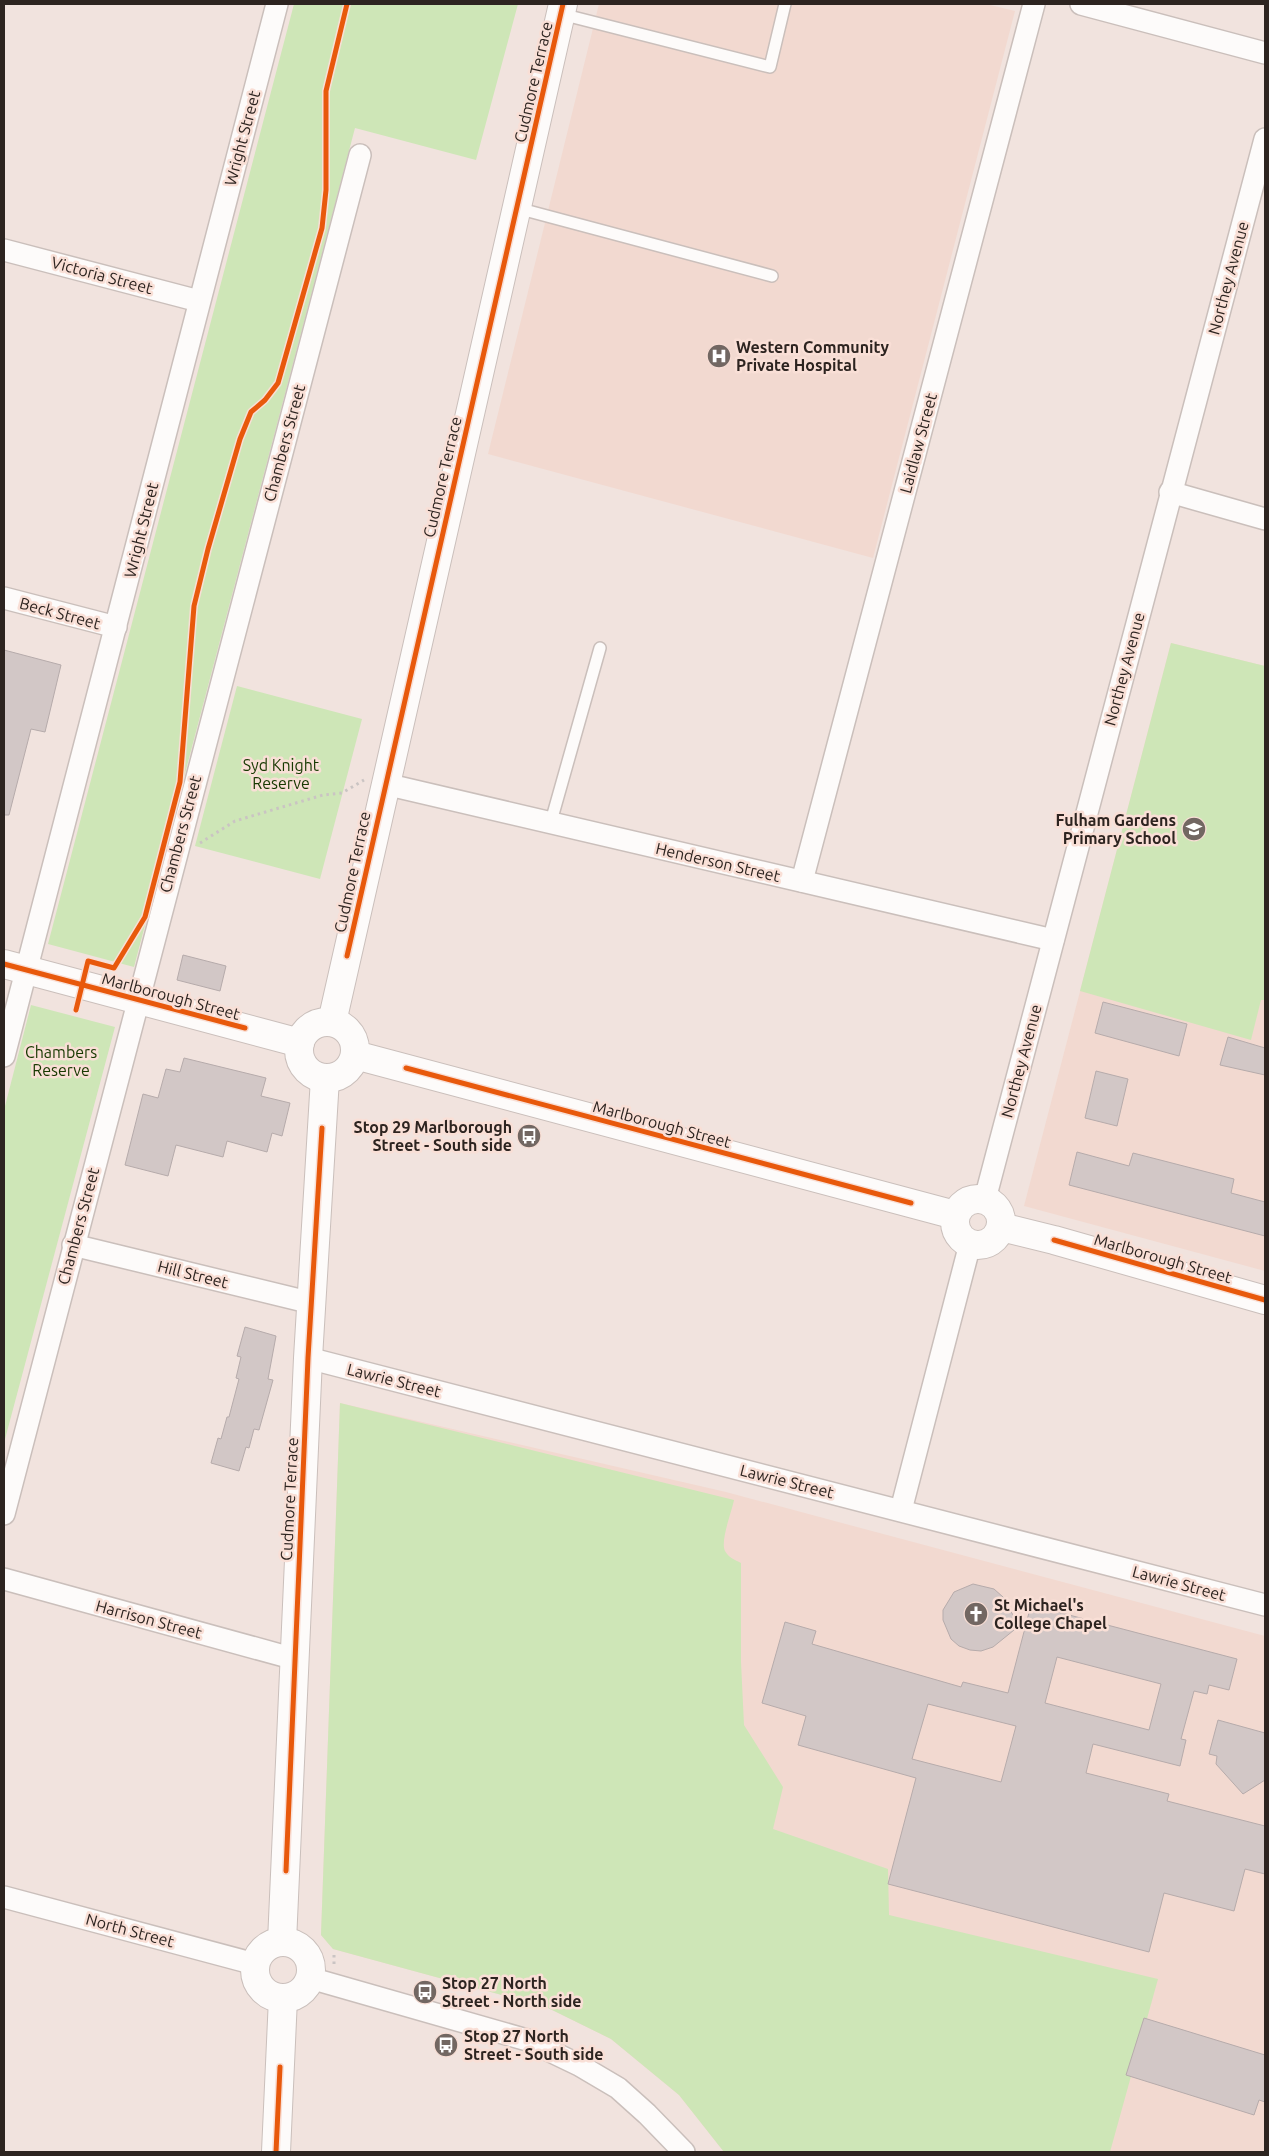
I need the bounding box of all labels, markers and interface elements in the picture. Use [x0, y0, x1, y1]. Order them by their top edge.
street label: Cudmore Terrace [510, 20, 556, 144]
street label: Wright Street [221, 88, 263, 187]
street label: Northey Avenue [1204, 219, 1252, 337]
street label: Victoria Street [49, 253, 155, 297]
place label: Western Community Private Hospital [736, 338, 889, 374]
hospital icon: Western Community Private Hospital [706, 343, 732, 369]
street label: Chambers Street [260, 382, 308, 504]
street label: Laidlaw Street [896, 390, 940, 495]
street label: Cudmore Terrace [419, 415, 465, 539]
street label: Wright Street [120, 480, 162, 579]
street label: Beck Street [18, 594, 103, 633]
street label: Northey Avenue [1100, 610, 1148, 728]
park label: Syd Knight Reserve [243, 756, 320, 792]
street label: Chambers Street [156, 773, 204, 895]
street label: Cudmore Terrace [330, 810, 374, 934]
place label: Fulham Gardens Primary School [1056, 811, 1176, 847]
school or university icon: Fulham Gardens Primary School [1181, 816, 1207, 842]
street label: Henderson Street [654, 839, 783, 885]
street label: Marlborough Street [100, 969, 243, 1023]
street label: Northey Avenue [997, 1002, 1045, 1120]
park label: Chambers Reserve [25, 1043, 97, 1079]
street label: Marlborough Street [591, 1097, 734, 1151]
place label: Stop 29 Marlborough Street - South side [354, 1118, 512, 1154]
bus stop icon: Stop 29 Marlborough Street - South side [516, 1123, 542, 1149]
street label: Chambers Street [54, 1165, 102, 1287]
street label: Marlborough Street [1092, 1230, 1235, 1286]
street label: Hill Street [156, 1257, 231, 1292]
street label: Lawrie Street [345, 1360, 443, 1401]
street label: Cudmore Terrace [277, 1437, 301, 1561]
street label: Lawrie Street [738, 1461, 836, 1502]
street label: Lawrie Street [1130, 1562, 1228, 1604]
street label: Harrison Street [94, 1596, 205, 1642]
place label: St Michael's College Chapel [994, 1596, 1107, 1632]
church icon: St Michael's College Chapel [963, 1601, 989, 1627]
street label: North Street [84, 1910, 177, 1951]
place label: Stop 27 North Street - North side [442, 1974, 582, 2010]
bus stop icon: Stop 27 North Street - North side [412, 1979, 438, 2005]
place label: Stop 27 North Street - South side [464, 2027, 604, 2063]
bus stop icon: Stop 27 North Street - South side [433, 2032, 459, 2058]

